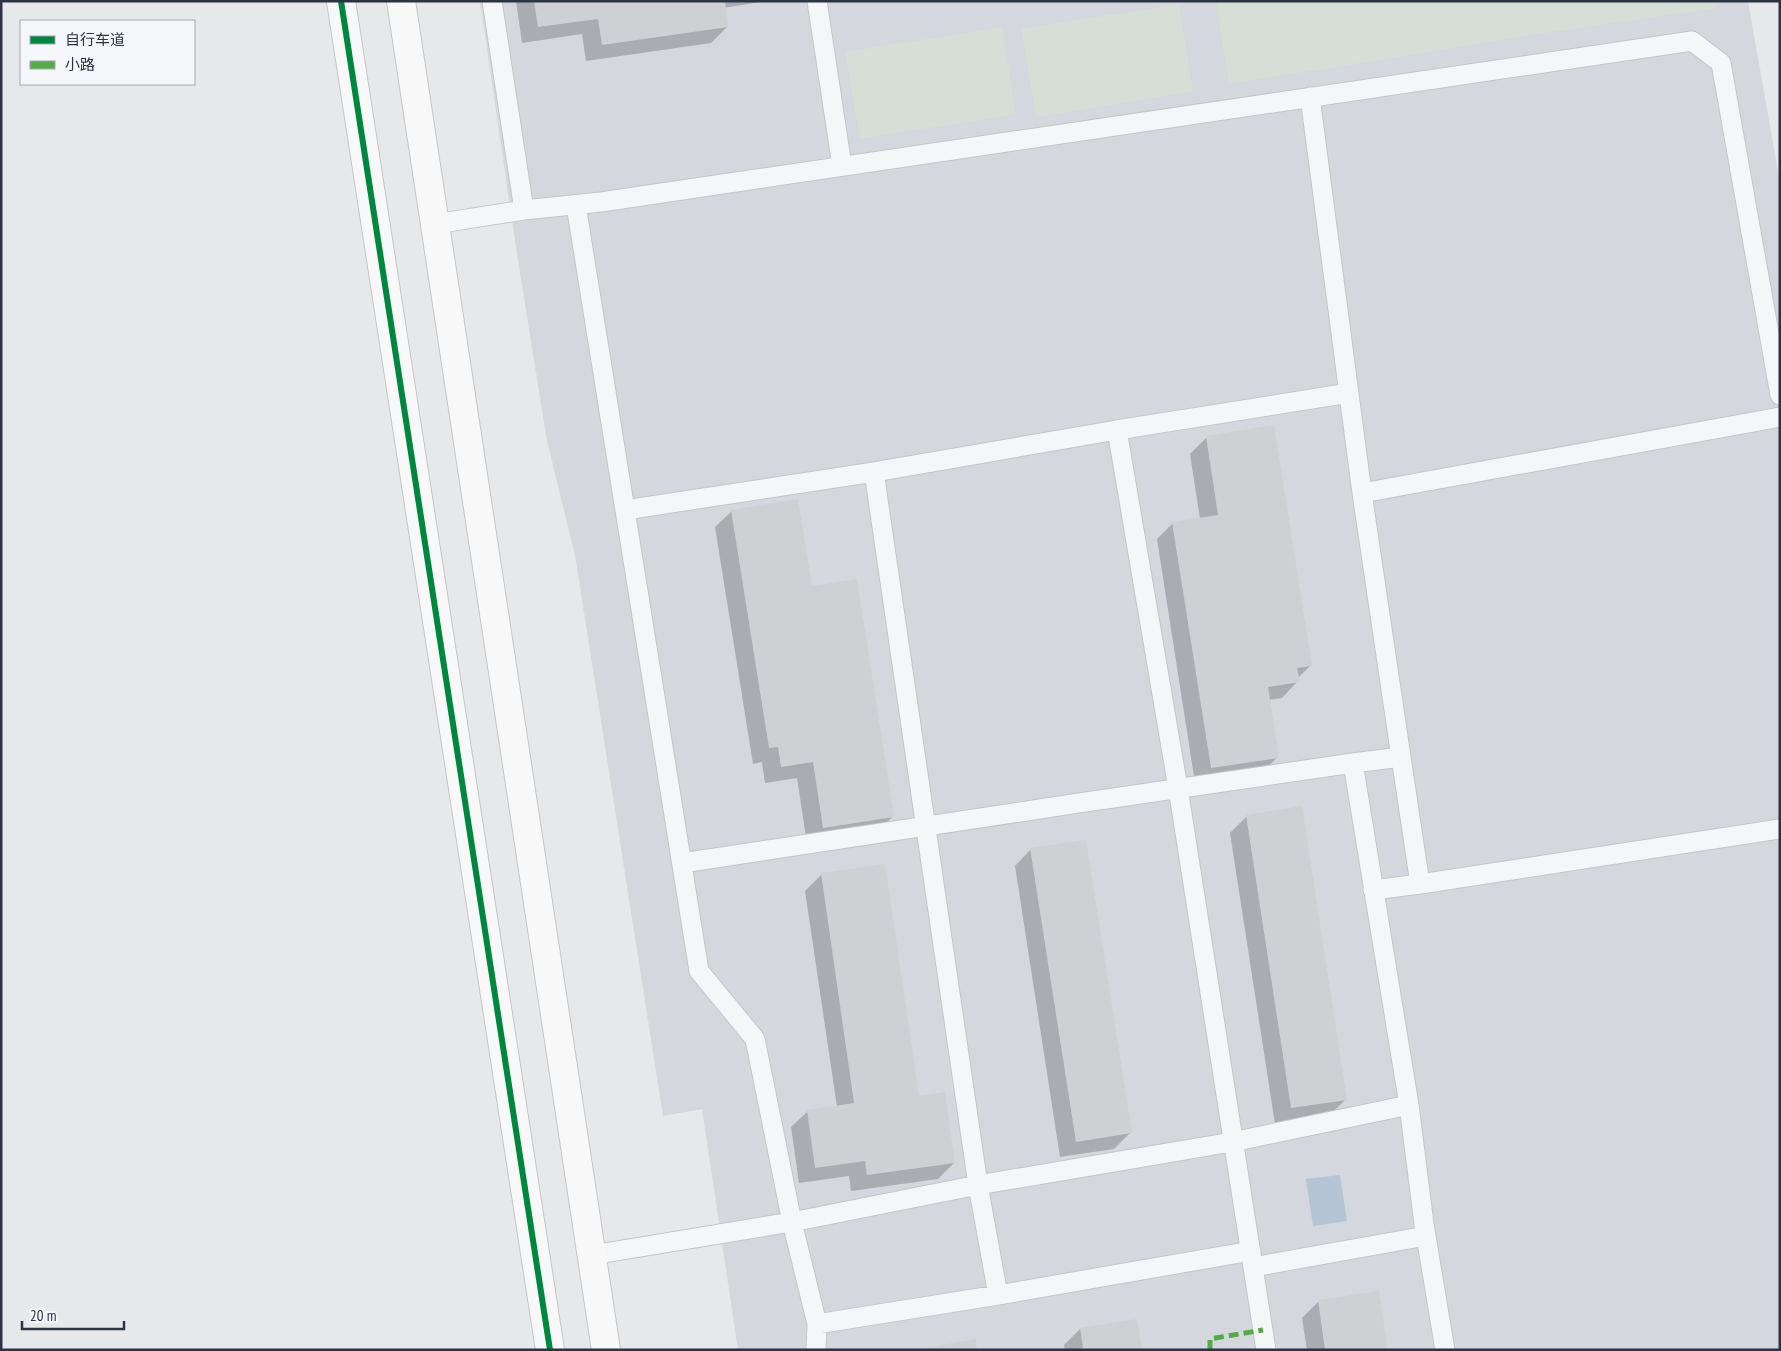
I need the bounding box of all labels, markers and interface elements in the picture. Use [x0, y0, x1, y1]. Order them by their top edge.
legend [20, 20, 195, 85]
text: 自行车道 [65, 30, 125, 49]
text: 小路 [65, 55, 95, 74]
scale bar [22, 1298, 125, 1330]
text: 20 m [30, 1306, 56, 1325]

